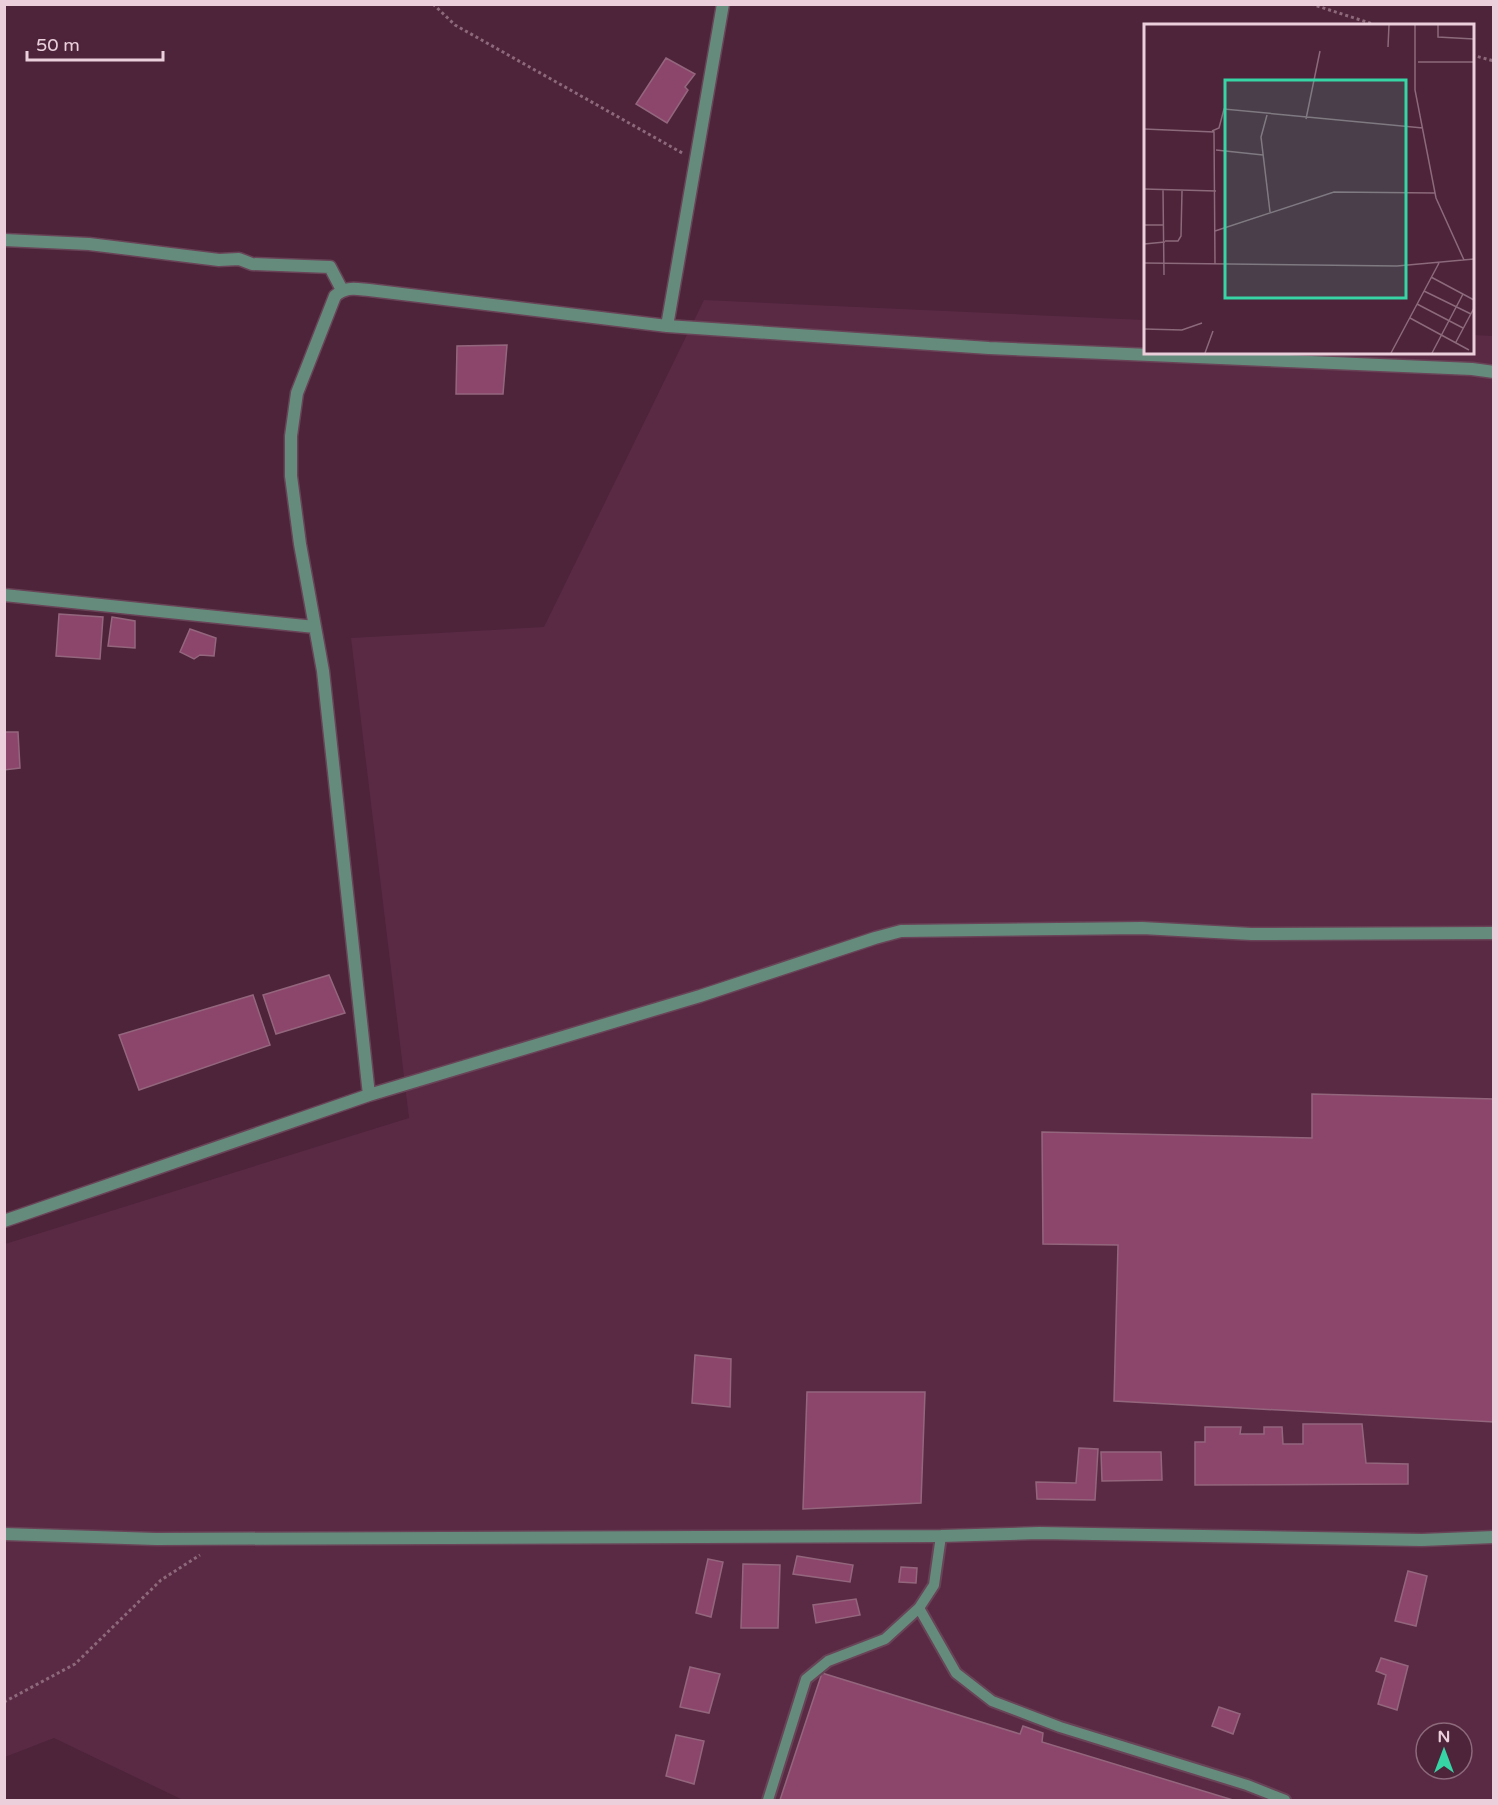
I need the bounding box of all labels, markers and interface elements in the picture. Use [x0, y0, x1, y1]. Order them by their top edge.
scale bar [27, 24, 164, 62]
inset map [1144, 24, 1474, 354]
text: 50 m [36, 34, 80, 56]
north arrow [1414, 1721, 1474, 1781]
text: N [1438, 1727, 1450, 1747]

